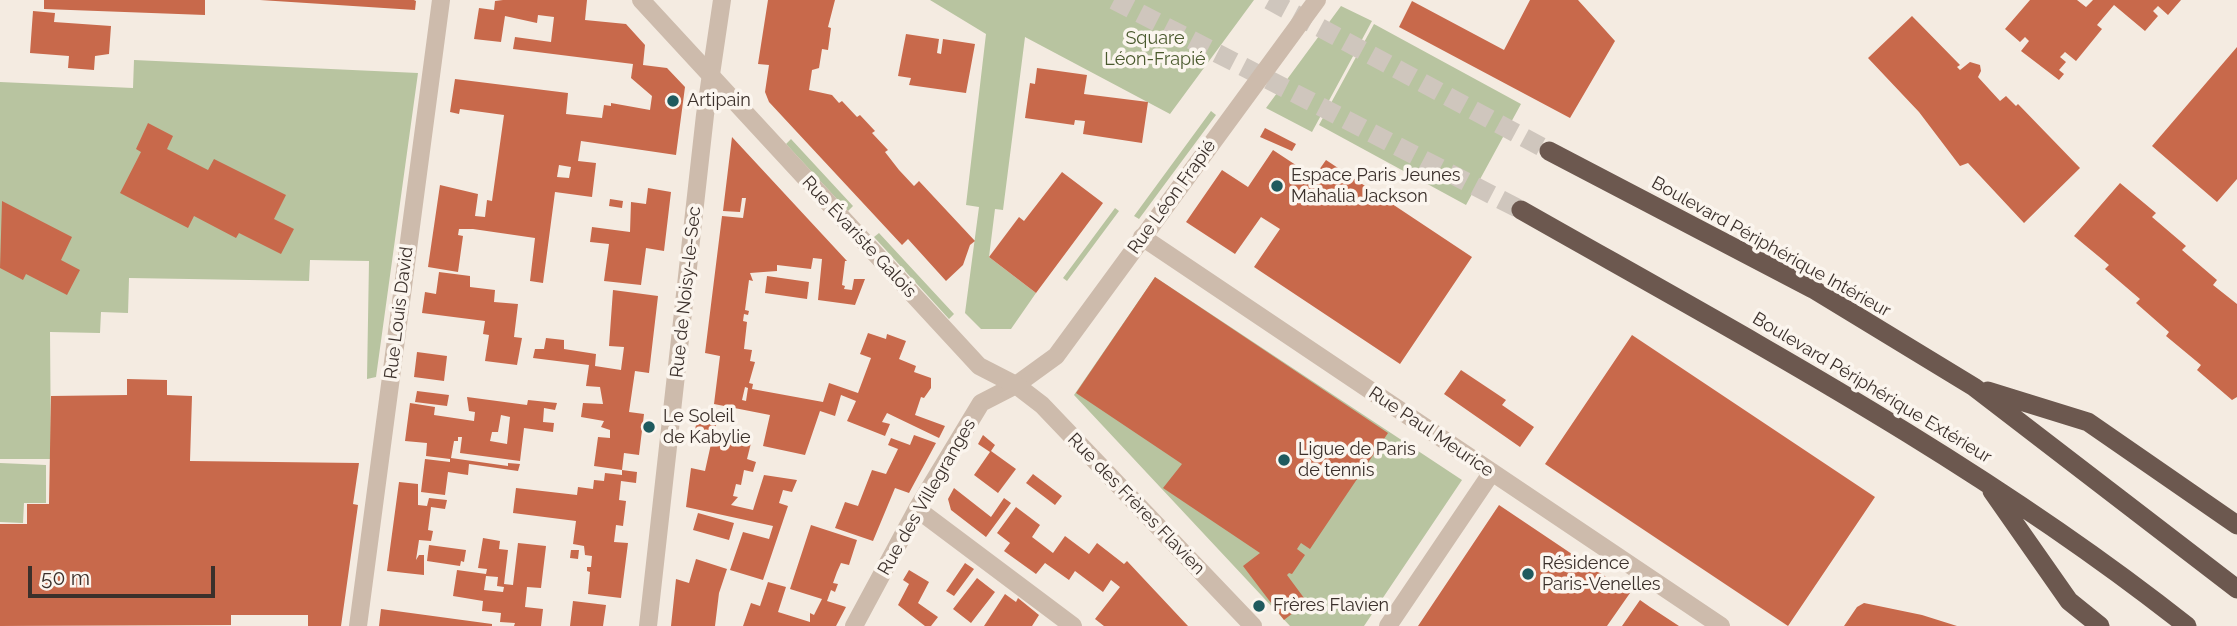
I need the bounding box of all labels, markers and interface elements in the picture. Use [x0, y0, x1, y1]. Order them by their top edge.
park label: Square Léon-Frapié [1104, 28, 1206, 70]
place label: Artipain [687, 90, 751, 112]
marker: Artipain [665, 93, 681, 109]
street label: Rue Léon Frapié [1123, 136, 1221, 258]
place label: Espace Paris Jeunes Mahalia Jackson [1291, 165, 1460, 208]
street label: Rue Évariste Galois [797, 172, 921, 302]
street label: Boulevard Périphérique Intérieur [1648, 172, 1894, 322]
marker: Espace Paris Jeunes Mahalia Jackson [1269, 178, 1285, 194]
street label: Rue de Noisy-le-Sec [666, 205, 706, 379]
street label: Rue Louis David [380, 245, 418, 381]
street label: Boulevard Périphérique Extérieur [1749, 308, 1995, 468]
street label: Rue Paul Meurice [1364, 382, 1498, 482]
place label: Le Soleil de Kabylie [663, 406, 751, 448]
street label: Rue des Villegranges [873, 415, 981, 579]
marker: Le Soleil de Kabylie [641, 419, 657, 435]
street label: Rue des Frères Flavien [1063, 429, 1209, 579]
place label: Ligue de Paris de tennis [1298, 439, 1416, 482]
marker: Ligue de Paris de tennis [1276, 452, 1292, 468]
scale bar [32, 552, 219, 596]
place label: Résidence Paris-Venelles [1542, 553, 1660, 596]
text: 50 m [41, 565, 90, 590]
marker: Résidence Paris-Venelles [1520, 566, 1536, 582]
place label: Frères Flavien [1273, 595, 1389, 617]
marker: Frères Flavien [1251, 598, 1267, 614]

